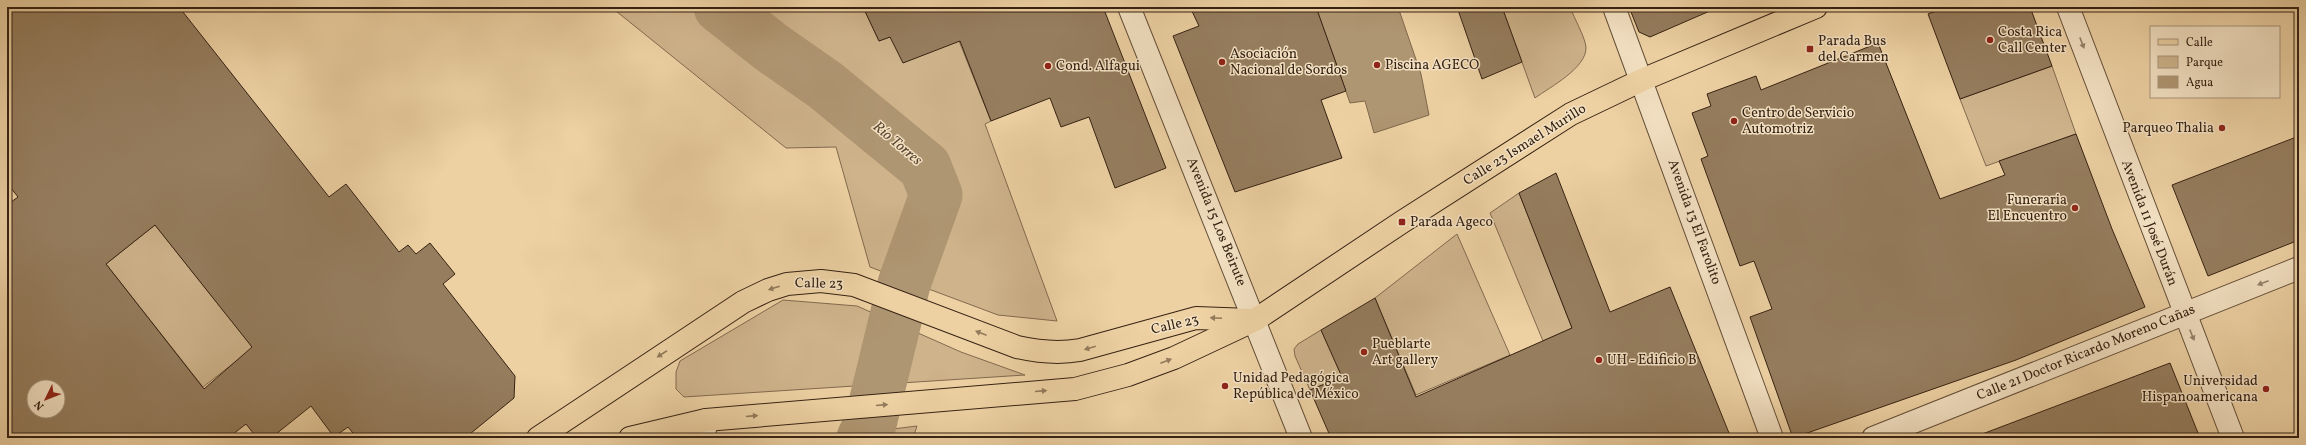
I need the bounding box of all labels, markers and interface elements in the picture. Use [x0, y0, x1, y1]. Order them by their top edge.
place label: Costa Rica Call Center [1998, 23, 2067, 58]
legend [2150, 26, 2280, 98]
place label: Parada Bus del Carmen [1818, 32, 1889, 67]
marker: Costa Rica Call Center [1985, 35, 1995, 45]
text: Calle [2186, 35, 2213, 51]
one-way arrow [2079, 38, 2085, 50]
marker: Parada Bus del Carmen [1805, 44, 1815, 54]
place label: Asociación Nacional de Sordos [1230, 45, 1347, 80]
text: Parque [2186, 55, 2223, 71]
place label: Piscina AGECO [1385, 56, 1479, 75]
place label: Cond. Alfagui [1056, 57, 1140, 76]
marker: Asociación Nacional de Sordos [1217, 57, 1227, 67]
marker: Piscina AGECO [1372, 60, 1382, 70]
marker: Cond. Alfagui [1043, 61, 1053, 71]
text: Agua [2186, 75, 2213, 91]
street label: Calle 23 Ismael Murillo [1460, 99, 1590, 191]
place label: Centro de Servicio Automotriz [1742, 104, 1854, 139]
marker: Centro de Servicio Automotriz [1729, 116, 1739, 126]
water label: Río Torres [868, 117, 927, 171]
place label: Parqueo Thalia [2122, 119, 2214, 138]
marker: Parqueo Thalia [2217, 123, 2227, 133]
street label: Avenida 15 Los Beirute [1182, 155, 1251, 289]
street label: Avenida 13 El Farolito [1663, 157, 1725, 287]
street label: Avenida 11 José Durán [2116, 157, 2182, 289]
place label: Funeraria El Encuentro [1987, 191, 2067, 226]
marker: Funeraria El Encuentro [2070, 203, 2080, 213]
place label: Parada Ageco [1410, 213, 1493, 232]
marker: Parada Ageco [1397, 217, 1407, 227]
street label: Calle 23 [795, 274, 843, 294]
one-way arrow [2256, 280, 2268, 286]
one-way arrow [768, 285, 780, 291]
street label: Calle 21 Doctor Ricardo Moreno Cañas [1974, 300, 2198, 406]
street label: Calle 23 [1149, 310, 1201, 340]
one-way arrow [1210, 315, 1222, 322]
one-way arrow [974, 330, 986, 336]
one-way arrow [2190, 330, 2196, 342]
place label: Pueblarte Art gallery [1372, 335, 1438, 370]
one-way arrow [1083, 345, 1095, 351]
marker: Pueblarte Art gallery [1359, 347, 1369, 357]
one-way arrow [657, 350, 668, 358]
place label: UH - Edificio B [1607, 351, 1697, 370]
marker: UH - Edificio B [1594, 355, 1604, 365]
one-way arrow [1161, 357, 1173, 363]
place label: Unidad Pedagógica República de México [1233, 369, 1359, 404]
place label: Universidad Hispanoamericana [2142, 372, 2258, 407]
north arrow [26, 379, 66, 419]
marker: Unidad Pedagógica República de México [1220, 381, 1230, 391]
marker: Universidad Hispanoamericana [2261, 384, 2271, 394]
one-way arrow [1035, 388, 1047, 395]
text: N [32, 397, 48, 413]
one-way arrow [875, 402, 888, 408]
one-way arrow [746, 413, 758, 420]

